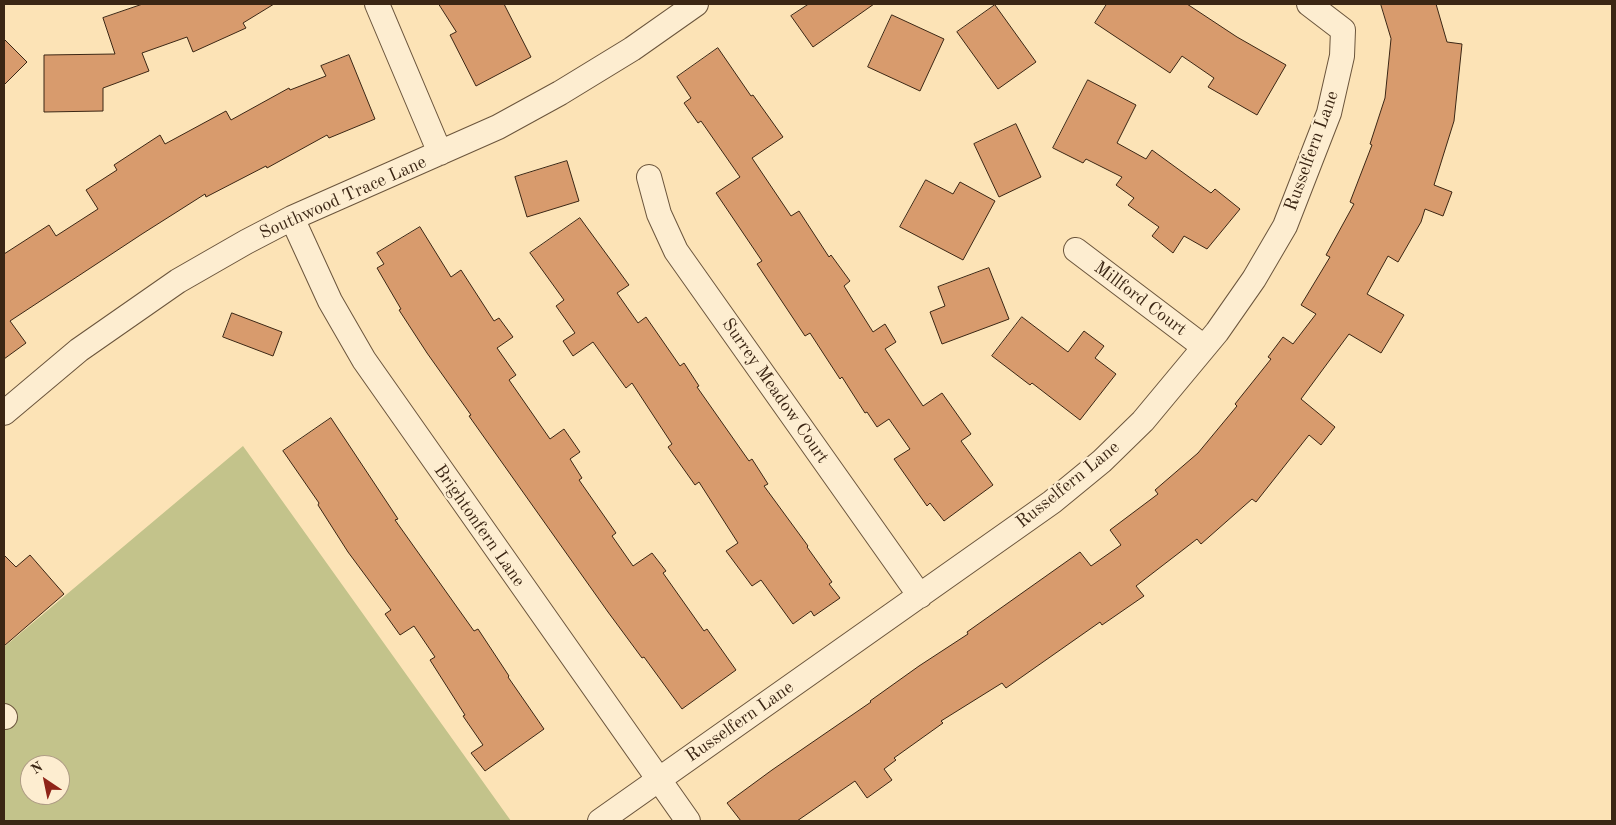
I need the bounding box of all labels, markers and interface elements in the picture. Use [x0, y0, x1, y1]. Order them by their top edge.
street label: Russelfern Lane [1280, 88, 1344, 214]
street label: Southwood Trace Lane [256, 151, 430, 245]
street label: Millford Court [1089, 257, 1191, 341]
street label: Surrey Meadow Court [717, 314, 833, 468]
street label: Russelfern Lane [1012, 437, 1124, 533]
street label: Brightonfern Lane [429, 461, 529, 591]
street label: Russelfern Lane [682, 677, 798, 767]
north arrow [20, 755, 70, 805]
text: N [29, 760, 46, 777]

